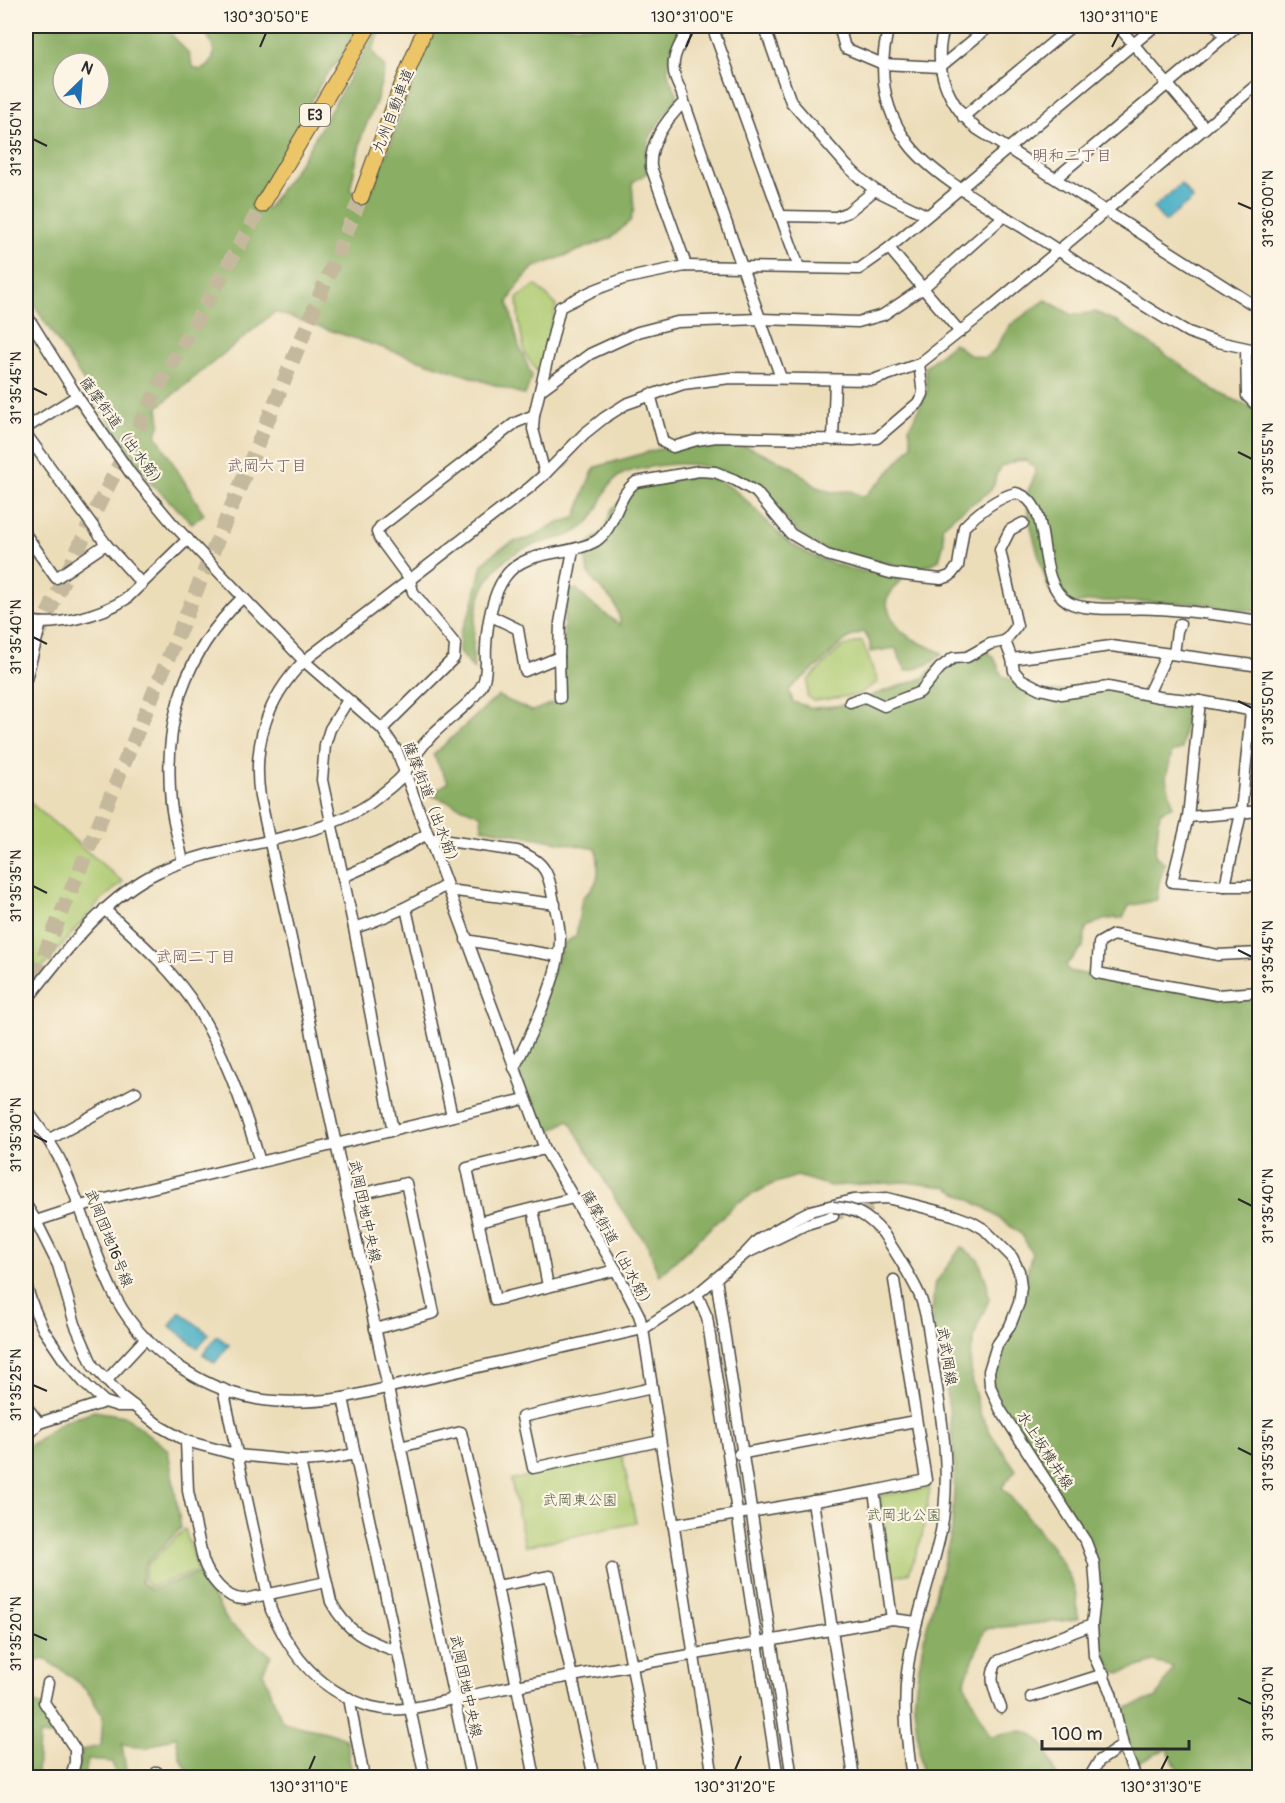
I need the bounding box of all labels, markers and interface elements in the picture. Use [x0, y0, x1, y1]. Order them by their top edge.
text: 130°30'50"E [224, 8, 309, 27]
text: 130°31'00"E [651, 8, 734, 27]
text: 130°31'10"E [1080, 8, 1158, 27]
north arrow [51, 51, 111, 111]
text: N [78, 57, 96, 80]
street label: 九州自動車道 [368, 66, 418, 157]
text: 31°35'50"N [7, 102, 26, 176]
road number: E3 [300, 104, 330, 126]
district label: 明和二丁目 [1032, 146, 1112, 166]
text: 31°36'00"N [1259, 170, 1278, 248]
text: 31°35'45"N [7, 351, 26, 425]
street label: 薩摩街道（出水筋） [75, 373, 170, 493]
text: 31°35'55"N [1259, 423, 1278, 495]
district label: 武岡六丁目 [227, 456, 307, 476]
text: 31°35'40"N [7, 599, 26, 675]
text: 31°35'50"N [1259, 671, 1278, 745]
street label: 薩摩街道（出水筋） [398, 739, 465, 872]
text: 31°35'35"N [7, 849, 26, 923]
text: 31°35'45"N [1259, 920, 1278, 994]
district label: 武岡二丁目 [156, 947, 236, 967]
text: 31°35'30"N [7, 1097, 26, 1173]
street label: 武岡団地中央線 [344, 1158, 385, 1264]
text: 31°35'40"N [1259, 1168, 1278, 1244]
street label: 武岡団地16号線 [80, 1186, 137, 1290]
street label: 薩摩街道（出水筋） [577, 1187, 659, 1314]
street label: 武武岡線 [932, 1325, 961, 1387]
text: 31°35'25"N [7, 1348, 26, 1422]
street label: 水上坂横井線 [1012, 1407, 1077, 1493]
text: 31°35'35"N [1259, 1418, 1278, 1492]
park label: 武岡東公園 [542, 1491, 618, 1510]
park label: 武岡北公園 [866, 1506, 942, 1525]
text: 31°35'20"N [7, 1596, 26, 1672]
street label: 武岡団地中央線 [445, 1633, 486, 1739]
text: 31°35'30"N [1259, 1666, 1278, 1742]
scale bar [1042, 1713, 1189, 1751]
text: 100 m [1051, 1723, 1103, 1746]
text: 130°31'10"E [270, 1778, 348, 1797]
text: 130°31'20"E [695, 1778, 776, 1797]
text: 130°31'30"E [1121, 1778, 1202, 1797]

